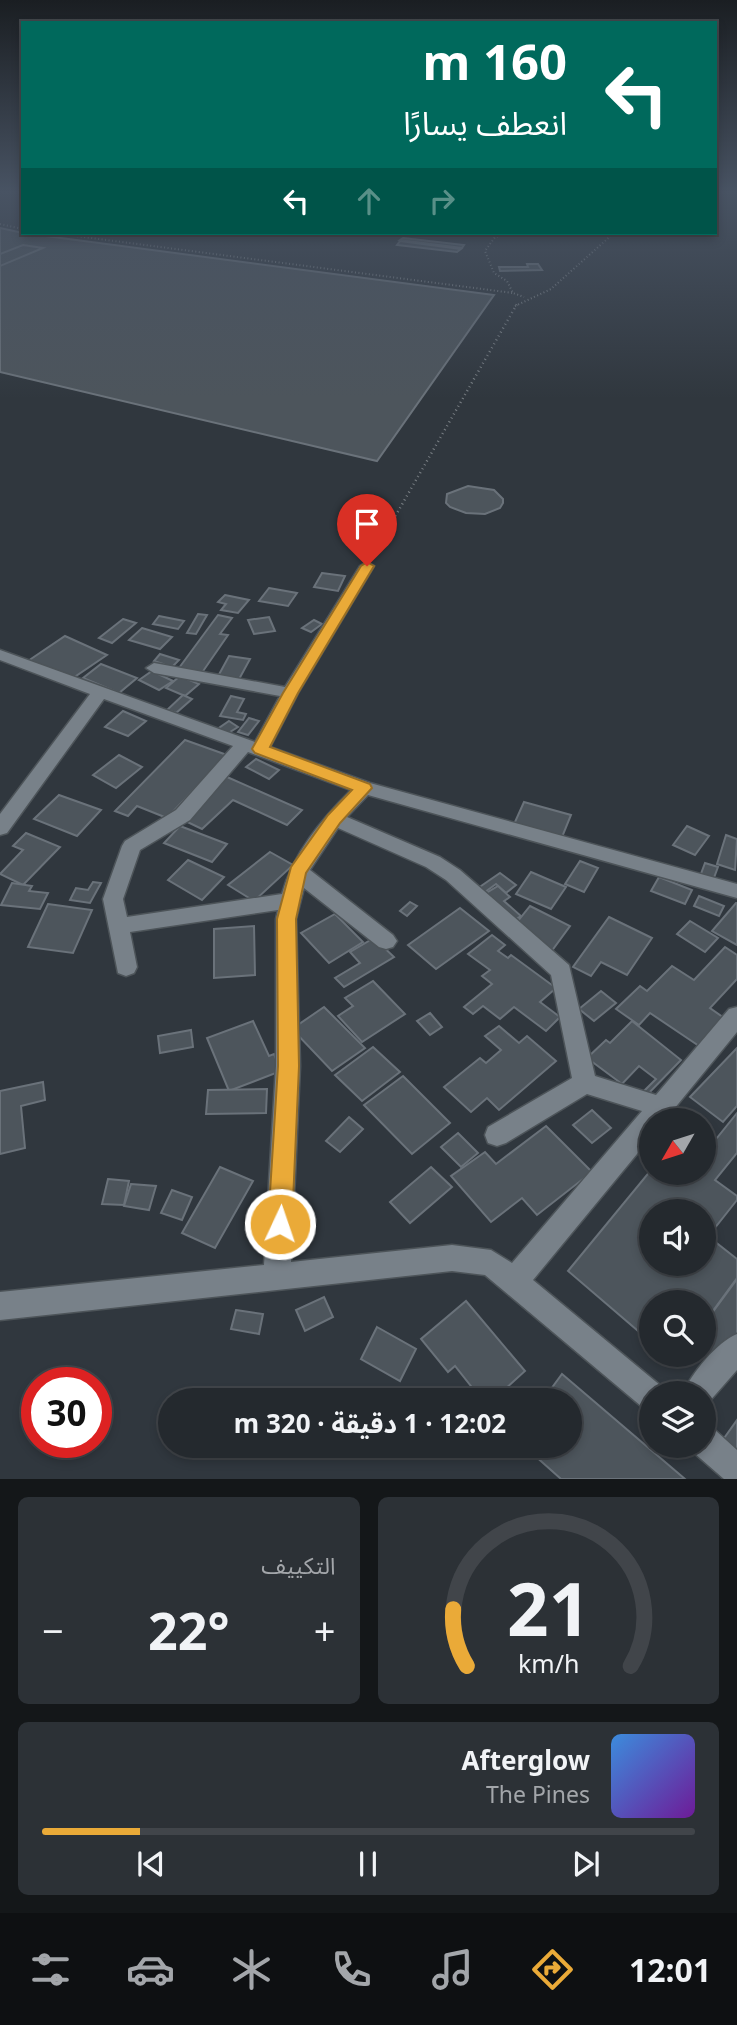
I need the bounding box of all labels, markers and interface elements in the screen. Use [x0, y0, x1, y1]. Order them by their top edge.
text: 160 m [422, 28, 567, 94]
icon: left [591, 49, 682, 140]
text: انعطف يسارًا [403, 101, 567, 144]
icon: left [277, 182, 315, 220]
icon: ahead [350, 182, 388, 220]
icon: right [423, 182, 461, 220]
pin [337, 494, 397, 566]
icon: arrive [348, 505, 386, 543]
north arrow [639, 1108, 716, 1185]
map controls [639, 1108, 716, 1458]
position arrow [243, 1187, 317, 1261]
button: sound [639, 1199, 716, 1276]
button: search [639, 1290, 716, 1367]
speed limit sign: 30 [21, 1367, 112, 1458]
button: layers [639, 1381, 716, 1458]
text: 12:02 · 1 دقيقة · 320 m [234, 1405, 506, 1441]
text: التكييف [261, 1549, 336, 1581]
text: 21 [507, 1559, 590, 1658]
text: 22° [148, 1594, 230, 1665]
text: − [42, 1604, 64, 1656]
text: + [314, 1604, 335, 1656]
text: km/h [517, 1646, 579, 1680]
text: Afterglow [462, 1742, 590, 1778]
text: The Pines [486, 1778, 590, 1810]
icon: previous [132, 1845, 170, 1883]
icon: pause [349, 1845, 387, 1883]
icon: next [567, 1845, 605, 1883]
icon: filters [26, 1945, 75, 1994]
icon: car [126, 1945, 175, 1994]
icon: climate [227, 1945, 276, 1994]
icon: phone [327, 1945, 376, 1994]
icon: music [428, 1945, 477, 1994]
icon: directions [528, 1945, 577, 1994]
text: 12:01 [629, 1948, 711, 1991]

